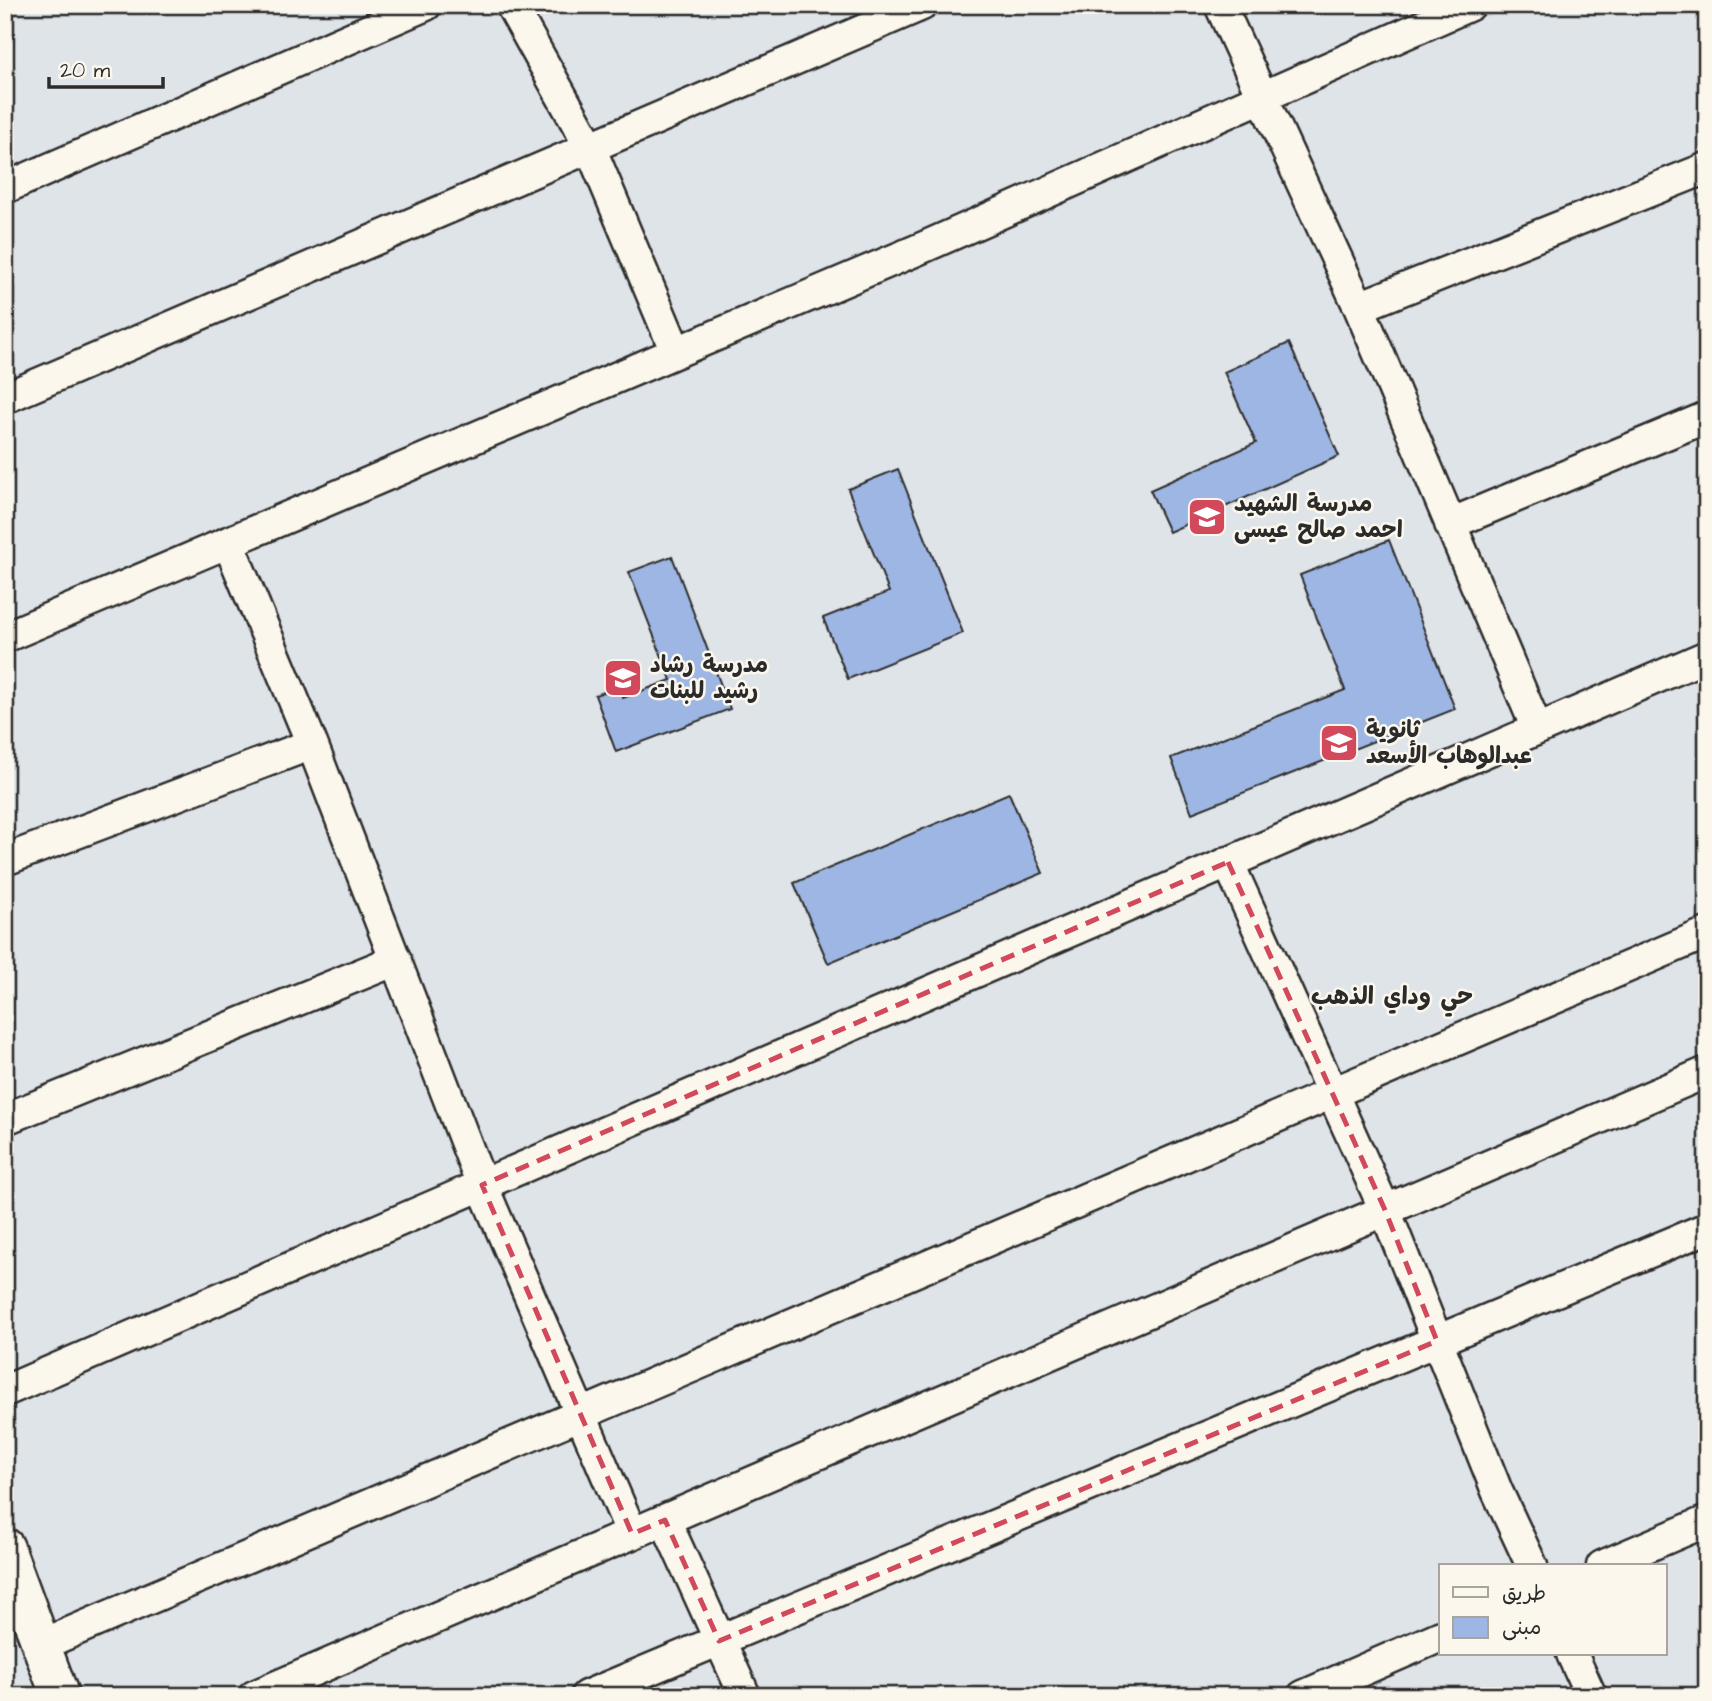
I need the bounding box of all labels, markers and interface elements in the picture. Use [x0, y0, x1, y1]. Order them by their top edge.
scale bar [49, 46, 163, 90]
text: 20 m [60, 56, 111, 85]
place label: مدرسة الشهيد احمد صالح عيسى [1234, 488, 1403, 546]
school or university icon: مدرسة الشهيد احمد صالح عيسى [1186, 496, 1228, 538]
place label: مدرسة رشاد رشيد للبنات [650, 649, 768, 707]
school or university icon: مدرسة رشاد رشيد للبنات [602, 657, 644, 699]
place label: ثانوية عبدالوهاب الأسعد [1366, 714, 1532, 772]
school or university icon: ثانوية عبدالوهاب الأسعد [1318, 722, 1360, 764]
district label: حي وداي الذهب [1311, 980, 1473, 1017]
legend [1439, 1564, 1666, 1656]
text: طريق [1502, 1579, 1546, 1608]
text: مبنى [1502, 1613, 1541, 1642]

